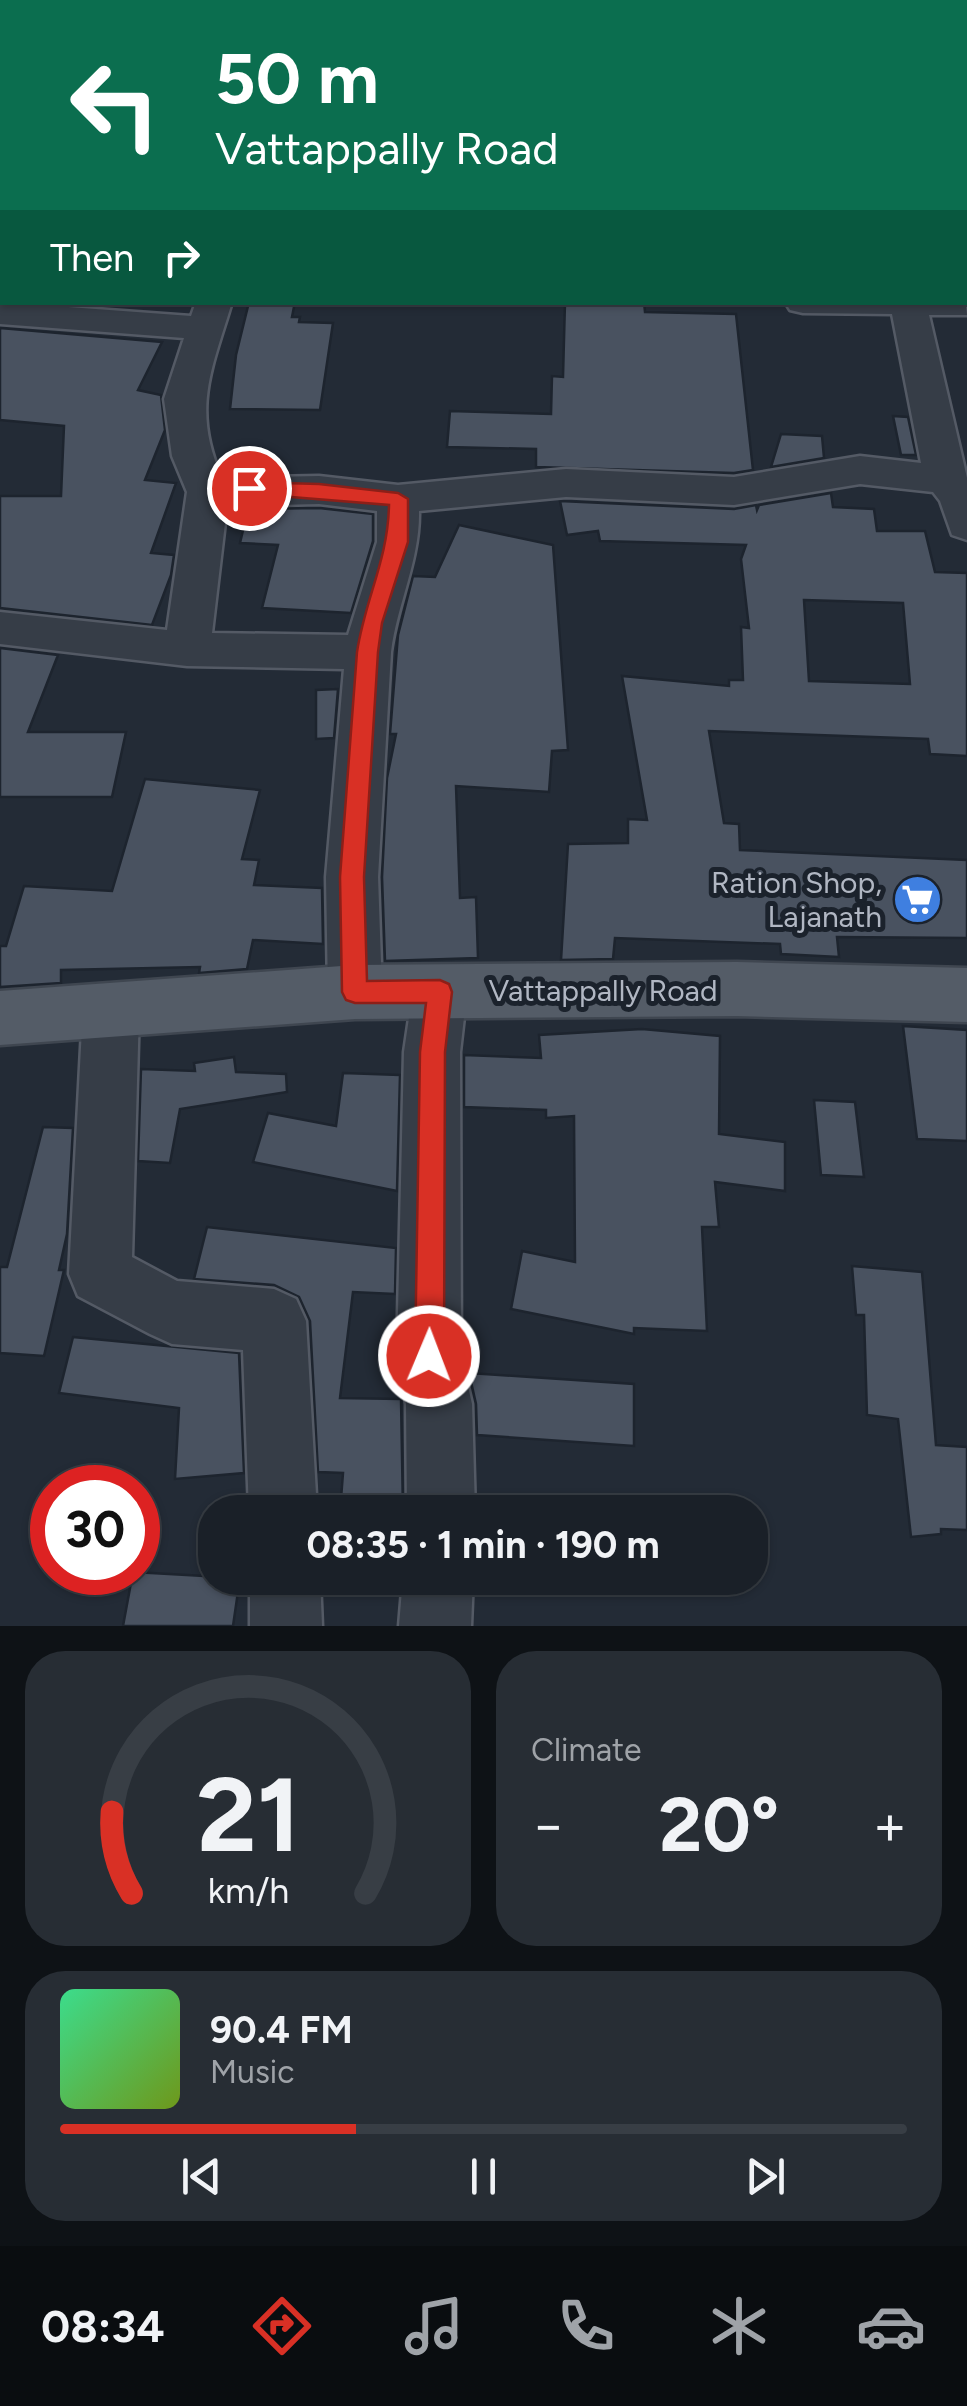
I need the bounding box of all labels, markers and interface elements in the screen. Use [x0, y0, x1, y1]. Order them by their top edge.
text: 50 m [215, 36, 379, 121]
icon: left [50, 40, 180, 170]
text: Vattappally Road [215, 121, 559, 175]
icon: right [154, 230, 209, 285]
text: Then [50, 235, 134, 281]
pin [207, 446, 292, 531]
icon: arrive [222, 461, 277, 516]
place label: Ration Shop, Lajanath [711, 864, 882, 935]
supermarket icon: Ration Shop, Lajanath [891, 873, 943, 925]
street label: Vattappally Road [488, 972, 718, 1009]
position arrow [377, 1304, 481, 1408]
speed limit sign: 30 [30, 1465, 160, 1595]
text: 08:35 · 1 min · 190 m [306, 1522, 660, 1568]
text: Climate [531, 1731, 642, 1769]
text: 21 [196, 1752, 300, 1877]
text: 20° [659, 1780, 779, 1870]
text: − [531, 1792, 565, 1858]
text: + [873, 1792, 907, 1858]
text: km/h [207, 1869, 289, 1912]
text: 90.4 FM [210, 2007, 353, 2053]
text: Music [210, 2053, 295, 2091]
icon: previous [174, 2149, 229, 2204]
icon: pause [456, 2149, 511, 2204]
icon: next [738, 2149, 793, 2204]
icon: directions [247, 2291, 317, 2361]
icon: music [399, 2291, 469, 2361]
icon: phone [551, 2291, 621, 2361]
icon: climate [704, 2291, 774, 2361]
icon: car [856, 2291, 926, 2361]
text: 08:34 [41, 2299, 165, 2353]

